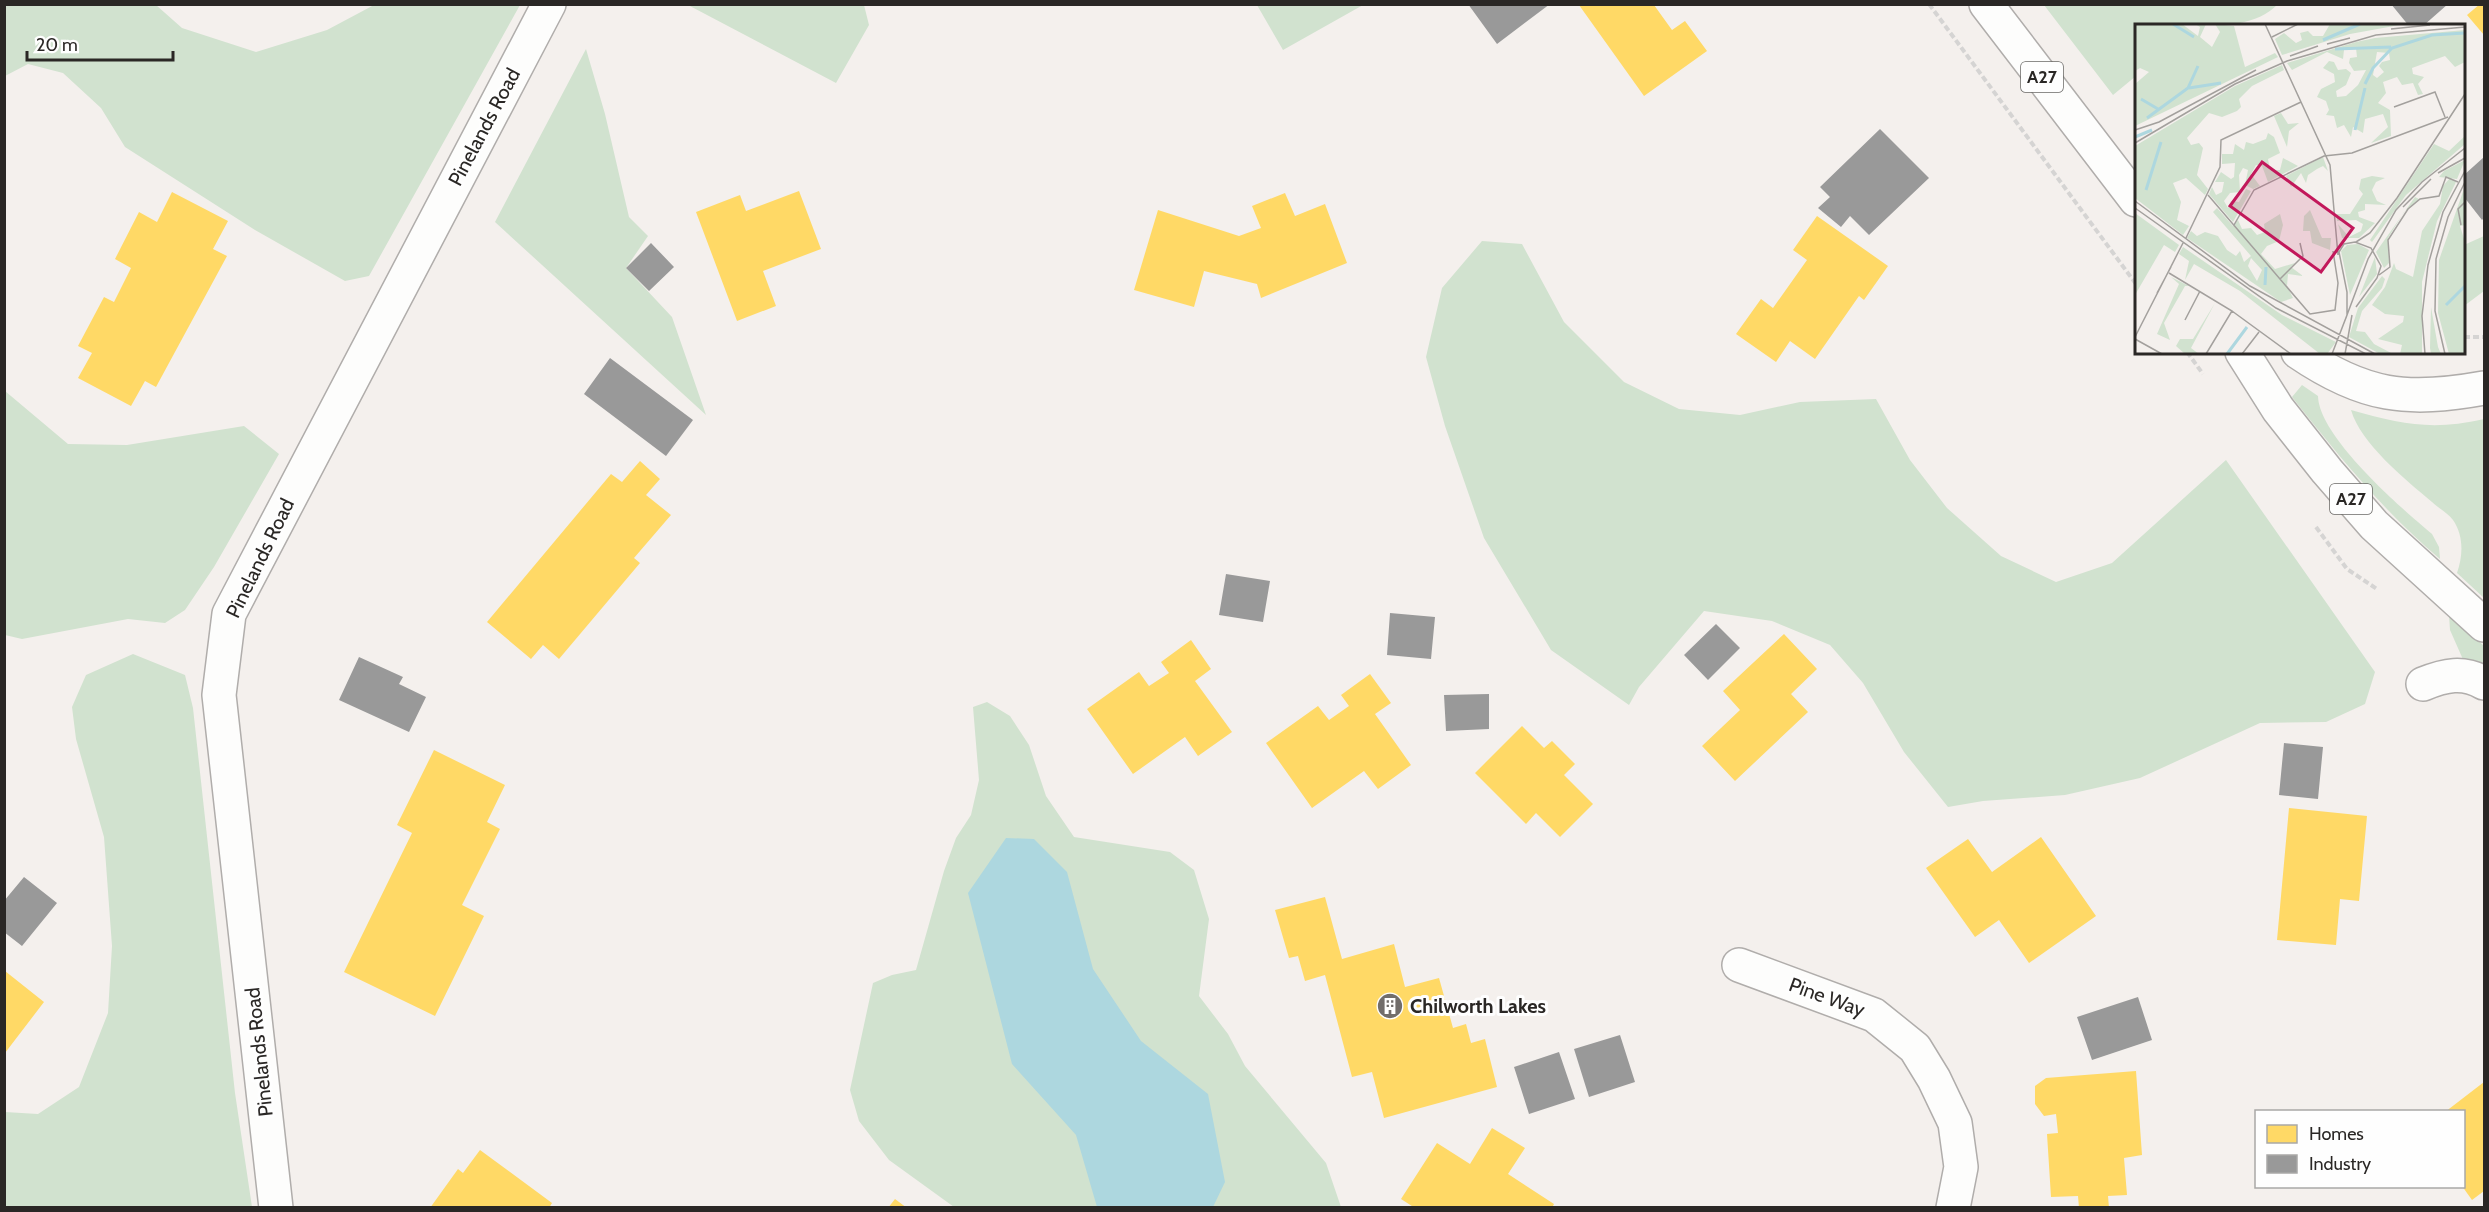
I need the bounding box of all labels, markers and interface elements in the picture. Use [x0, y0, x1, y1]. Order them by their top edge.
scale bar [27, 24, 172, 62]
inset map [2135, 24, 2465, 354]
text: 20 m [36, 34, 78, 56]
road number: A27 [2021, 62, 2063, 92]
street label: Pinelands Road [443, 64, 525, 190]
road number: A27 [2330, 484, 2372, 514]
street label: Pinelands Road [221, 494, 299, 622]
street label: Pine Way [1786, 972, 1868, 1022]
street label: Pinelands Road [240, 986, 278, 1118]
building icon: Chilworth Lakes [1375, 991, 1405, 1021]
place label: Chilworth Lakes [1410, 994, 1546, 1018]
legend [2255, 1110, 2465, 1188]
text: Homes [2309, 1123, 2364, 1145]
text: Industry [2309, 1153, 2371, 1175]

